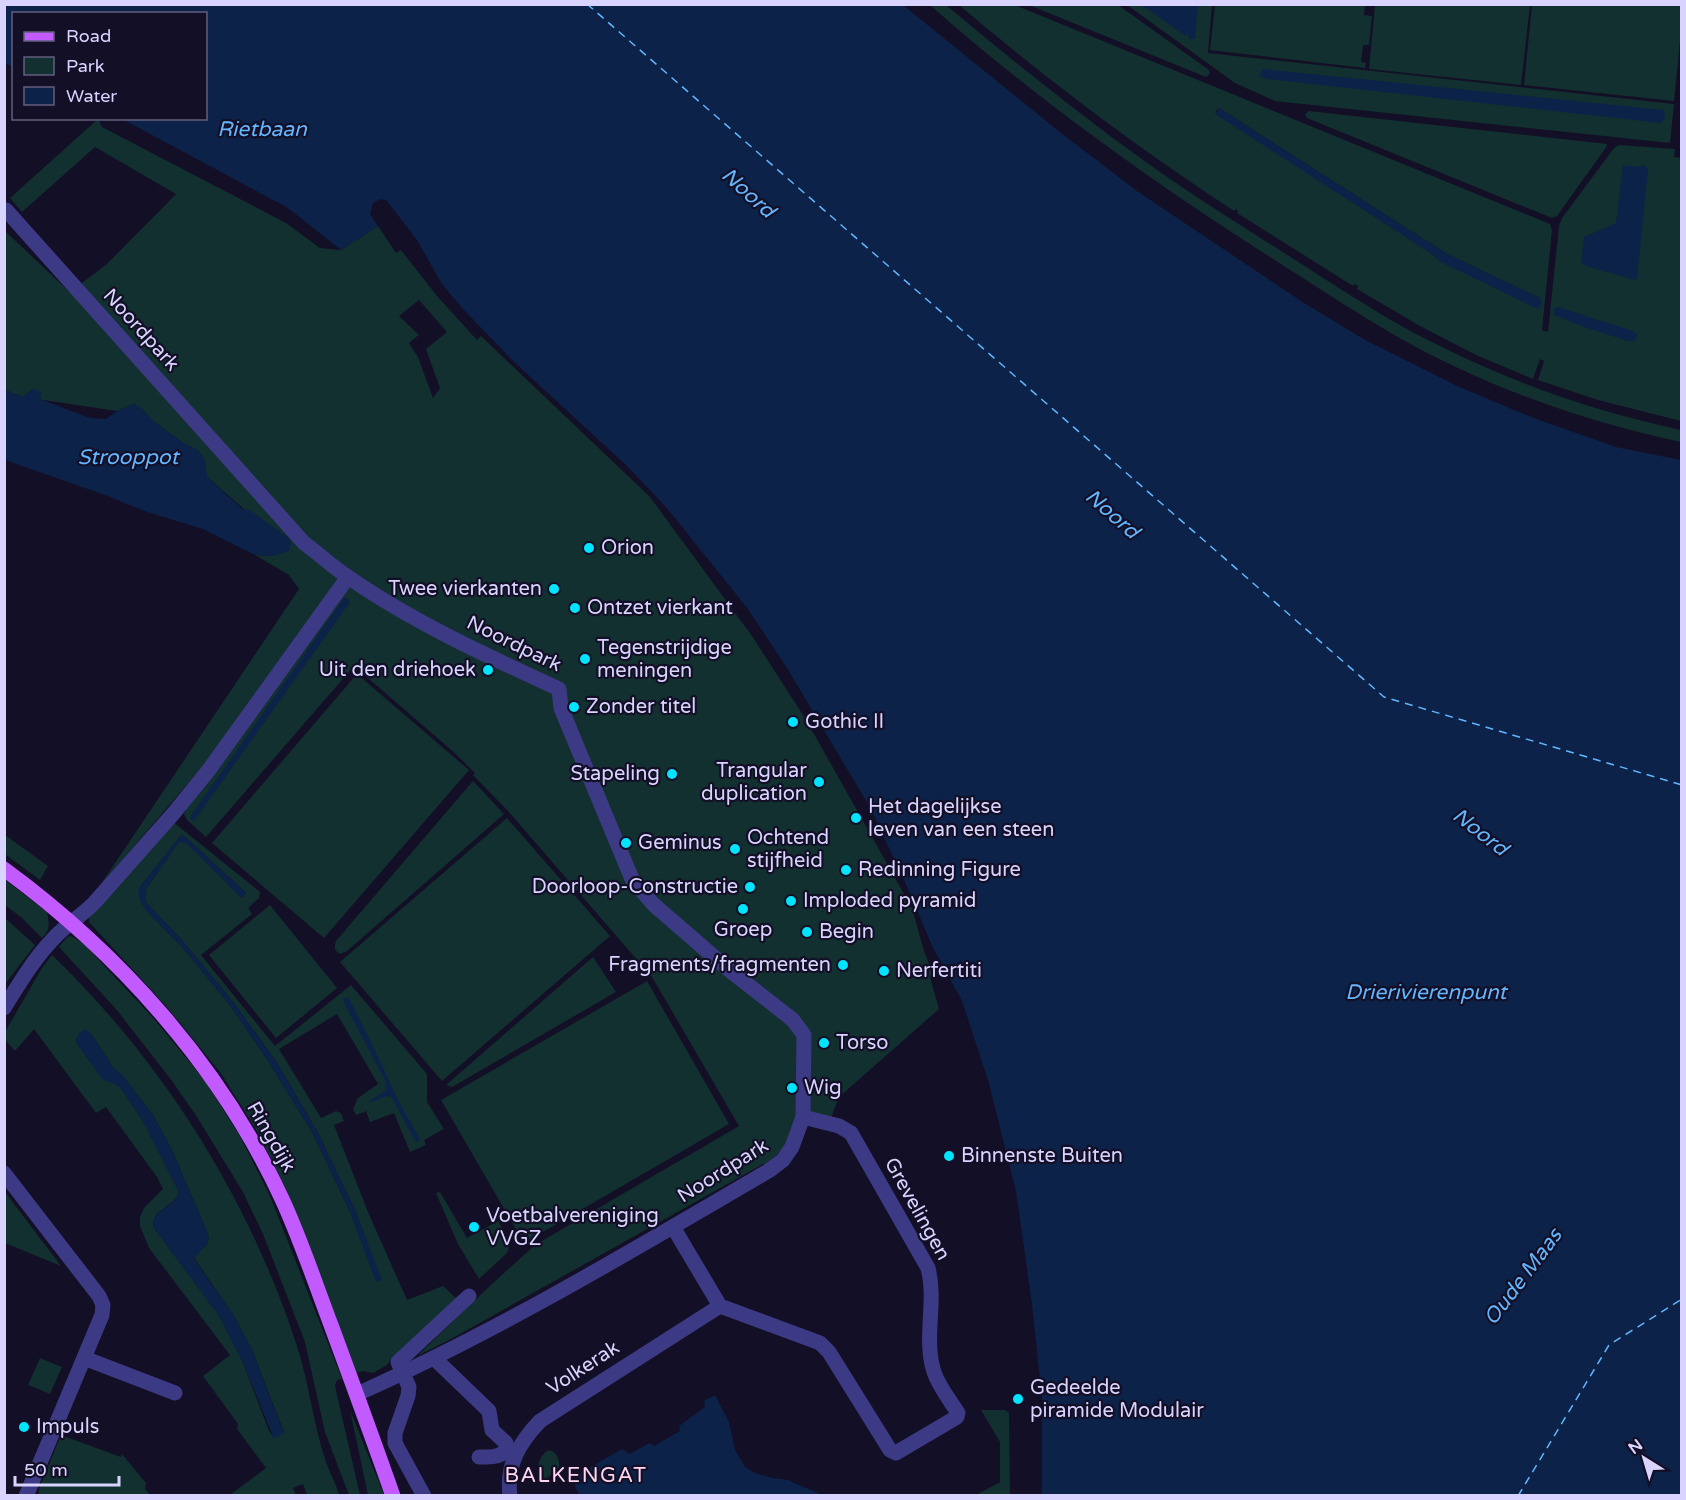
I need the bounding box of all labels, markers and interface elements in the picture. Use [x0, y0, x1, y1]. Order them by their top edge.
legend [12, 12, 207, 120]
text: Road [66, 25, 111, 47]
text: Park [66, 55, 105, 77]
text: Water [66, 85, 117, 107]
water label: Rietbaan [217, 117, 308, 142]
water label: Noord [716, 163, 782, 225]
street label: Noordpark [98, 284, 184, 376]
water label: Strooppot [78, 445, 180, 470]
water label: Noord [1080, 484, 1146, 546]
place label: Orion [601, 536, 654, 560]
marker: Orion [582, 541, 596, 555]
place label: Twee vierkanten [388, 577, 542, 601]
marker: Twee vierkanten [547, 582, 561, 596]
place label: Ontzet vierkant [587, 596, 733, 620]
marker: Ontzet vierkant [568, 601, 582, 615]
street label: Noordpark [463, 611, 565, 677]
place label: Tegenstrijdige meningen [597, 636, 732, 683]
marker: Tegenstrijdige meningen [578, 652, 592, 666]
place label: Uit den driehoek [319, 658, 476, 682]
marker: Uit den driehoek [481, 663, 495, 677]
place label: Zonder titel [586, 695, 696, 719]
marker: Zonder titel [567, 700, 581, 714]
place label: Gothic II [805, 710, 884, 734]
marker: Gothic II [786, 715, 800, 729]
place label: Trangular duplication [701, 759, 807, 806]
place label: Stapeling [571, 762, 660, 786]
marker: Stapeling [665, 767, 679, 781]
marker: Trangular duplication [812, 775, 826, 789]
place label: Het dagelijkse leven van een steen [868, 795, 1054, 842]
water label: Noord [1447, 803, 1515, 863]
marker: Het dagelijkse leven van een steen [849, 811, 863, 825]
place label: Ochtend stijfheid [747, 826, 829, 873]
place label: Geminus [638, 831, 722, 855]
marker: Geminus [619, 836, 633, 850]
marker: Ochtend stijfheid [728, 842, 742, 856]
place label: Redinning Figure [858, 858, 1021, 882]
marker: Redinning Figure [839, 863, 853, 877]
place label: Doorloop-Constructie [532, 875, 738, 899]
marker: Doorloop-Constructie [743, 880, 757, 894]
place label: Imploded pyramid [803, 889, 976, 913]
marker: Imploded pyramid [784, 894, 798, 908]
marker: Groep [736, 902, 750, 916]
place label: Groep [714, 918, 772, 942]
place label: Begin [819, 920, 874, 944]
marker: Begin [800, 925, 814, 939]
place label: Fragments/fragmenten [608, 953, 831, 977]
marker: Fragments/fragmenten [836, 958, 850, 972]
place label: Nerfertiti [896, 959, 982, 983]
marker: Nerfertiti [877, 964, 891, 978]
water label: Drierivierenpunt [1345, 980, 1509, 1005]
place label: Torso [836, 1031, 888, 1055]
marker: Torso [817, 1036, 831, 1050]
place label: Wig [804, 1076, 842, 1100]
marker: Wig [785, 1081, 799, 1095]
street label: Ringdijk [241, 1097, 301, 1177]
street label: Noordpark [673, 1134, 773, 1208]
place label: Binnenste Buiten [961, 1144, 1123, 1168]
marker: Binnenste Buiten [942, 1149, 956, 1163]
street label: Grevelingen [879, 1153, 955, 1265]
place label: Voetbalvereniging VVGZ [486, 1204, 659, 1251]
marker: Voetbalvereniging VVGZ [467, 1220, 481, 1234]
water label: Oude Maas [1479, 1222, 1569, 1330]
street label: Volkerak [542, 1336, 624, 1400]
place label: Gedeelde piramide Modulair [1030, 1376, 1204, 1423]
marker: Gedeelde piramide Modulair [1011, 1392, 1025, 1406]
place label: Impuls [36, 1415, 99, 1439]
marker: Impuls [17, 1420, 31, 1434]
north arrow [1614, 1428, 1674, 1488]
text: N [1624, 1435, 1647, 1459]
scale bar [15, 1449, 118, 1487]
text: 50 m [24, 1459, 68, 1481]
district label: BALKENGAT [504, 1463, 648, 1488]

